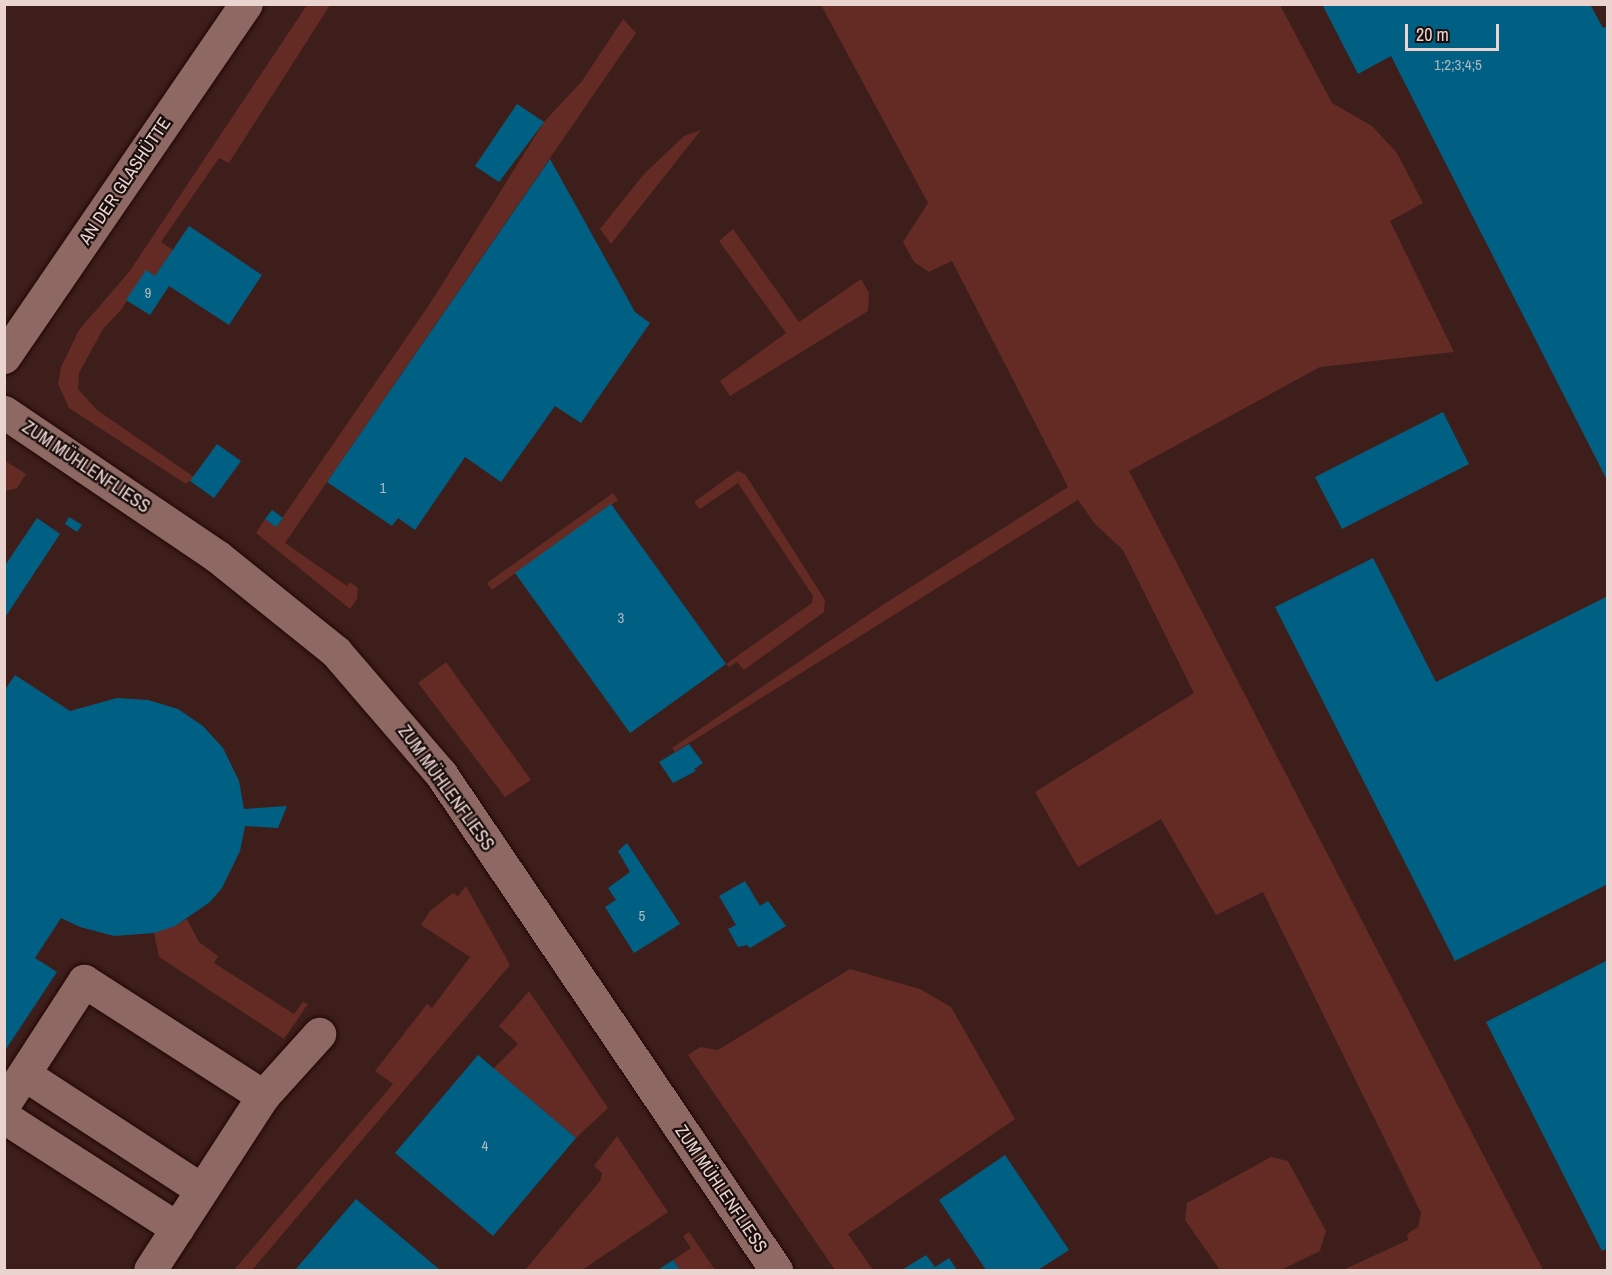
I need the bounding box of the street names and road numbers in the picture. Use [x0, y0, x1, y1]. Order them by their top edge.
street label: AN DER GLASHÜTTE [75, 113, 175, 249]
street label: ZUM MÜHLENFLIESS [18, 416, 154, 518]
street label: ZUM MÜHLENFLIESS [393, 721, 499, 855]
street label: ZUM MÜHLENFLIESS [670, 1121, 772, 1257]

